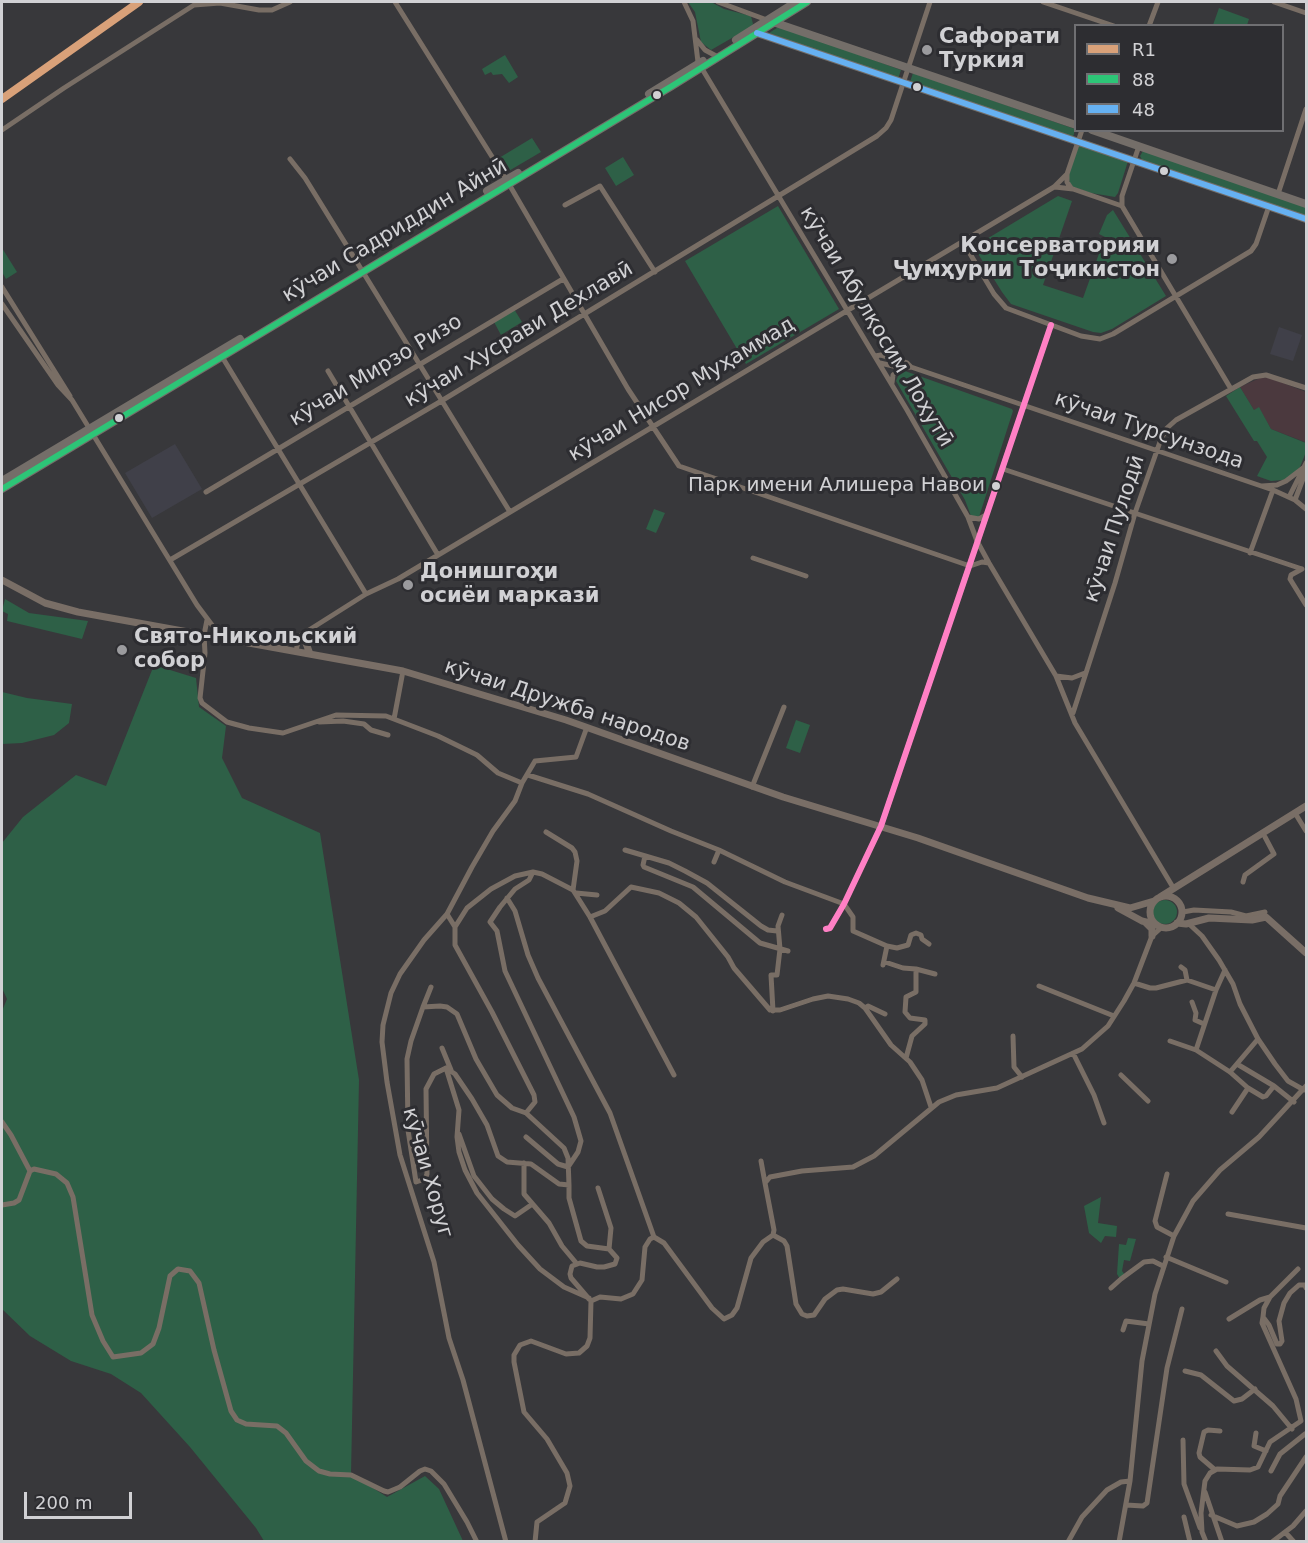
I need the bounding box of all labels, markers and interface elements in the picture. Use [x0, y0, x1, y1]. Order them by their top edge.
legend [1074, 24, 1284, 132]
place label: Сафорати Туркия [939, 25, 1060, 75]
text: R1 [1132, 39, 1156, 60]
marker: Сафорати Туркия [920, 43, 934, 57]
text: 88 [1132, 69, 1155, 90]
unlabelled marker [911, 81, 923, 93]
unlabelled marker [651, 89, 663, 101]
text: 48 [1132, 99, 1155, 120]
street label: кӯчаи Садриддин Айнӣ [278, 154, 512, 308]
unlabelled marker [1158, 165, 1170, 177]
street label: кӯчаи Абулқосим Лоҳутӣ [794, 202, 958, 452]
place label: Консерваторияи Ҷумҳурии Тоҷикистон [893, 234, 1160, 284]
marker: Консерваторияи Ҷумҳурии Тоҷикистон [1165, 252, 1179, 266]
street label: кӯчаи Хусрави Дехлавӣ [400, 257, 638, 413]
street label: кӯчаи Мирзо Ризо [285, 310, 467, 432]
street label: кӯчаи Нисор Муҳаммад [564, 312, 800, 468]
street label: кӯчаи Турсунзода [1051, 387, 1247, 475]
unlabelled marker [113, 412, 125, 424]
street label: кӯчаи Пулодӣ [1079, 452, 1151, 606]
place label: Парк имени Алишера Навои [688, 474, 985, 498]
marker: Парк имени Алишера Навои [990, 480, 1002, 492]
place label: Донишгоҳи осиёи марказӣ [420, 560, 600, 610]
marker: Донишгоҳи осиёи марказӣ [401, 578, 415, 592]
place label: Свято-Никольский собор [134, 625, 357, 675]
marker: Свято-Никольский собор [115, 643, 129, 657]
street label: кӯчаи Дружба народов [441, 654, 693, 758]
street label: кӯчаи Хоруг [396, 1105, 458, 1241]
scale bar [27, 1480, 135, 1518]
text: 200 m [35, 1492, 93, 1513]

